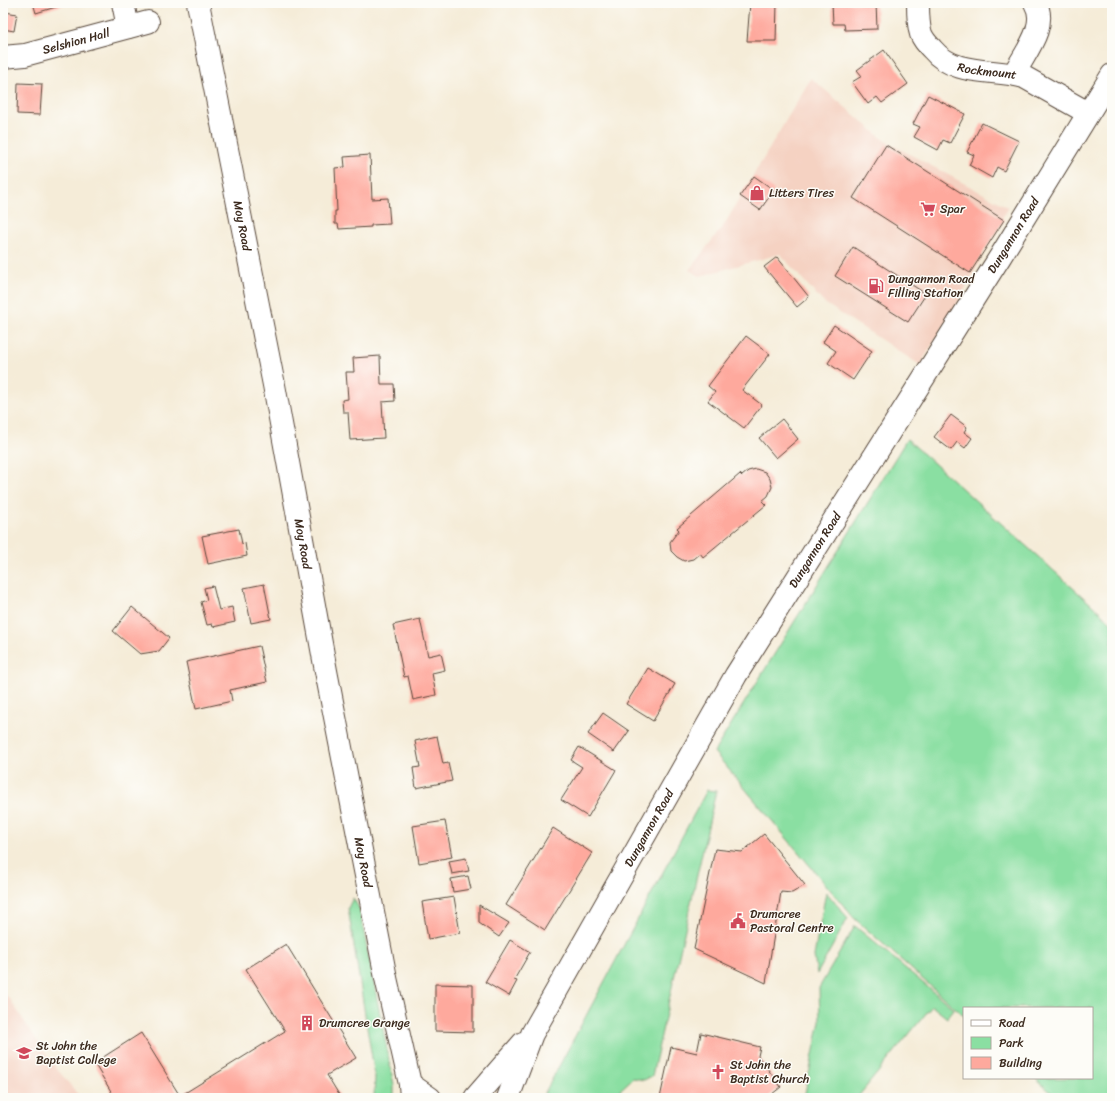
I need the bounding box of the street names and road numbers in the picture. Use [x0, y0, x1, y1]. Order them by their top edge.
street label: Selshion Hall [40, 22, 113, 61]
street label: Rockmount [955, 56, 1018, 86]
street label: Dungannon Road [981, 192, 1046, 278]
street label: Moy Road [227, 198, 258, 253]
street label: Dungannon Road [782, 507, 848, 593]
street label: Moy Road [288, 517, 318, 572]
street label: Dungannon Road [618, 785, 680, 871]
street label: Moy Road [348, 835, 379, 890]

